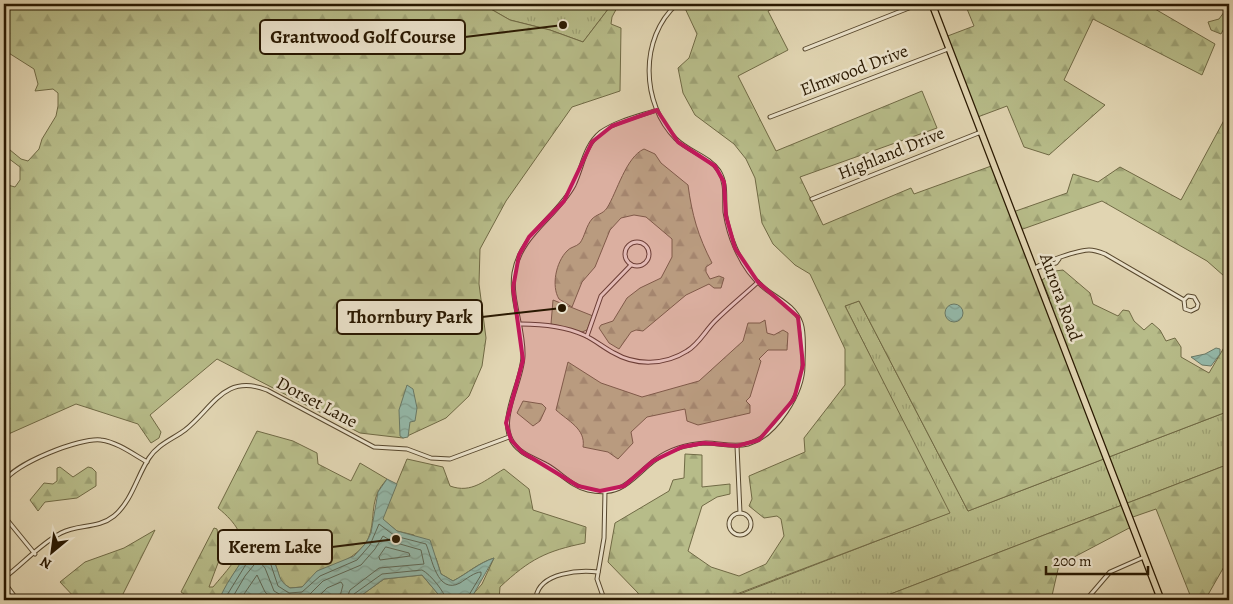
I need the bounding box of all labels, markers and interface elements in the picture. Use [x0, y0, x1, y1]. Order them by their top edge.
callout: Grantwood Golf Course [260, 20, 465, 54]
text: Grantwood Golf Course [270, 24, 456, 50]
street label: Elmwood Drive [797, 38, 911, 102]
street label: Highland Drive [834, 121, 948, 185]
street label: Aurora Road [1034, 249, 1088, 345]
callout: Thornbury Park [337, 300, 482, 334]
text: Thornbury Park [347, 304, 473, 330]
street label: Dorset Lane [272, 371, 362, 433]
north arrow [28, 526, 78, 576]
callout: Kerem Lake [218, 530, 332, 564]
text: Kerem Lake [228, 534, 322, 560]
scale bar [1046, 544, 1148, 576]
text: 200 m [1053, 551, 1092, 571]
text: N [37, 552, 55, 574]

